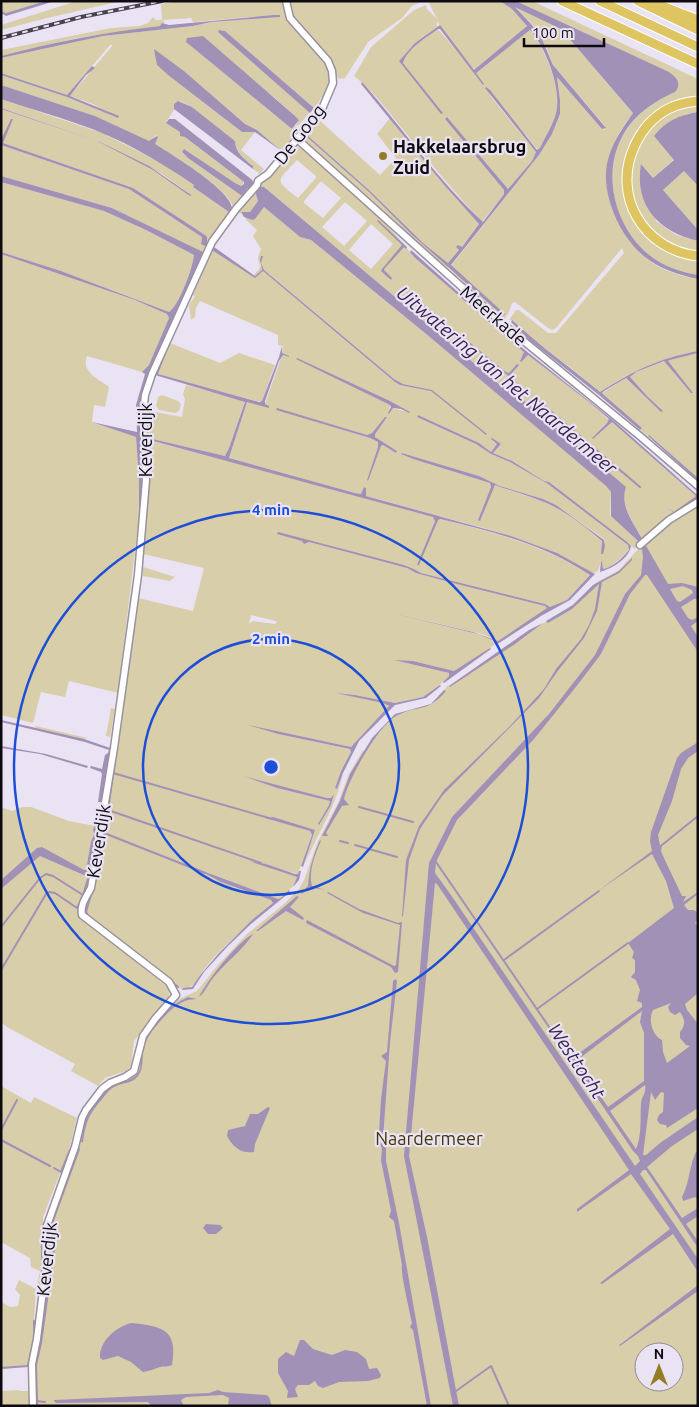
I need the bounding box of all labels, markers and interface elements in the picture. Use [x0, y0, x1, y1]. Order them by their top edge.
scale bar [524, 15, 604, 47]
text: 100 m [532, 24, 574, 41]
street label: De Goog [270, 100, 328, 168]
place label: Hakkelaarsbrug Zuid [393, 136, 526, 177]
marker: Hakkelaarsbrug Zuid [377, 150, 389, 162]
water label: Uitwatering van het Naardermeer [392, 281, 622, 479]
street label: Meerkade [457, 281, 531, 349]
street label: Keverdijk [135, 403, 155, 477]
text: 4 min [252, 501, 290, 518]
text: 2 min [252, 630, 290, 647]
centre of rings [262, 758, 280, 776]
street label: Keverdijk [82, 803, 114, 879]
water label: Westtocht [544, 1019, 611, 1103]
park label: Naardermeer [375, 1128, 483, 1148]
street label: Keverdijk [32, 1221, 60, 1297]
north arrow [634, 1342, 684, 1392]
text: N [654, 1346, 664, 1362]

